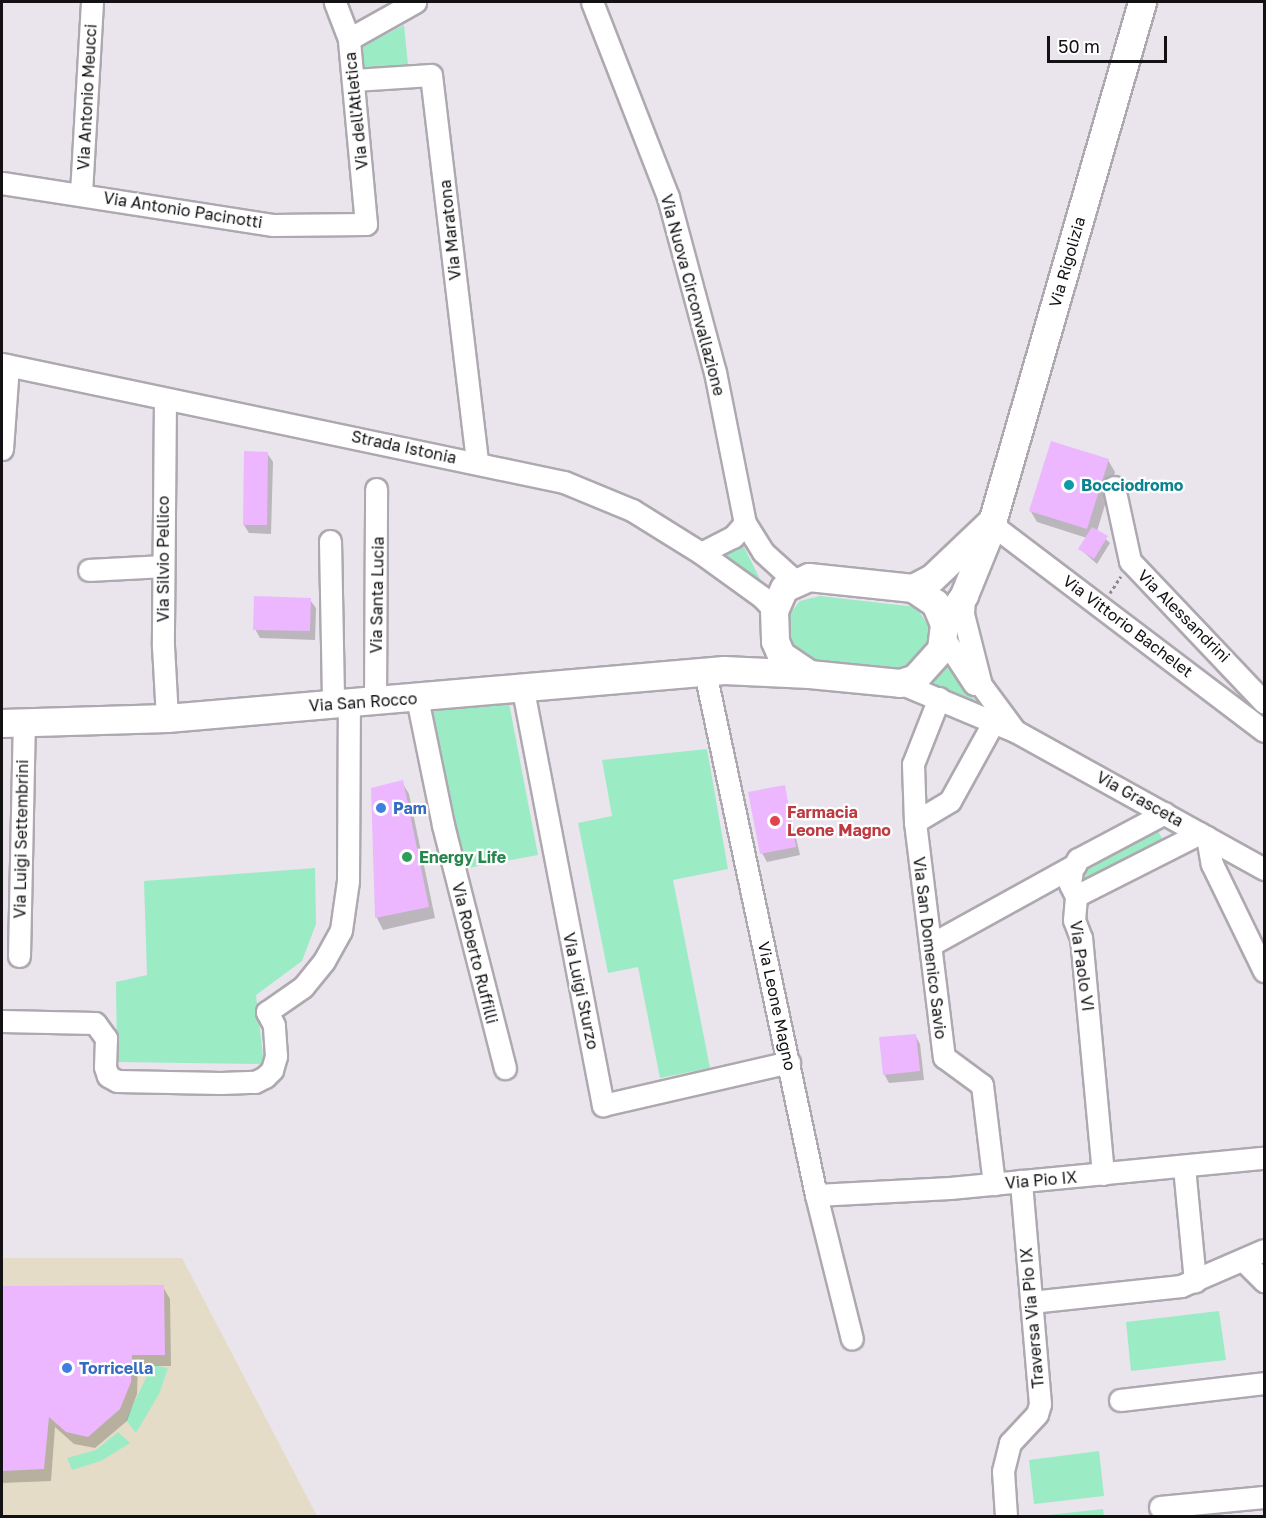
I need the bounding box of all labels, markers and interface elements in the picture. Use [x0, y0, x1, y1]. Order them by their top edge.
street label: Via Antonio Meucci [74, 23, 100, 171]
scale bar [1050, 24, 1170, 62]
text: 50 m [1058, 35, 1100, 57]
street label: Via dell'Atletica [340, 51, 372, 171]
street label: Via Maratona [435, 179, 465, 281]
street label: Via Antonio Pacinotti [102, 188, 264, 232]
street label: Via Nuova Circonvallazione [657, 192, 729, 398]
street label: Via Rigolizia [1045, 214, 1089, 310]
street label: Strada Istonia [350, 426, 458, 468]
place label: Bocciodromo [1081, 475, 1183, 495]
marker: Bocciodromo [1062, 478, 1076, 492]
street label: Via Silvio Pellico [153, 496, 173, 622]
street label: Via Santa Lucia [366, 536, 388, 654]
street label: Via Alessandrini [1134, 566, 1234, 666]
street label: Via Vittorio Bachelet [1059, 571, 1197, 681]
street label: Via San Rocco [308, 689, 418, 715]
street label: Via Luigi Settembrini [10, 759, 32, 919]
street label: Via Grasceta [1093, 767, 1187, 831]
place label: Pam [393, 798, 427, 818]
marker: Pam [374, 801, 388, 815]
place label: Farmacia Leone Magno [787, 802, 891, 840]
marker: Farmacia Leone Magno [768, 814, 782, 828]
place label: Energy Life [419, 847, 506, 867]
marker: Energy Life [400, 850, 414, 864]
street label: Via San Domenico Savio [909, 856, 951, 1040]
street label: Via Roberto Ruffilli [448, 880, 502, 1026]
street label: Via Paolo VI [1066, 919, 1098, 1013]
street label: Via Luigi Sturzo [559, 931, 603, 1051]
street label: Via Leone Magno [754, 940, 800, 1072]
street label: Via Pio IX [1004, 1167, 1078, 1193]
street label: Traversa Via Pio IX [1016, 1247, 1048, 1389]
place label: Torricella [79, 1358, 153, 1378]
marker: Torricella [60, 1361, 74, 1375]

